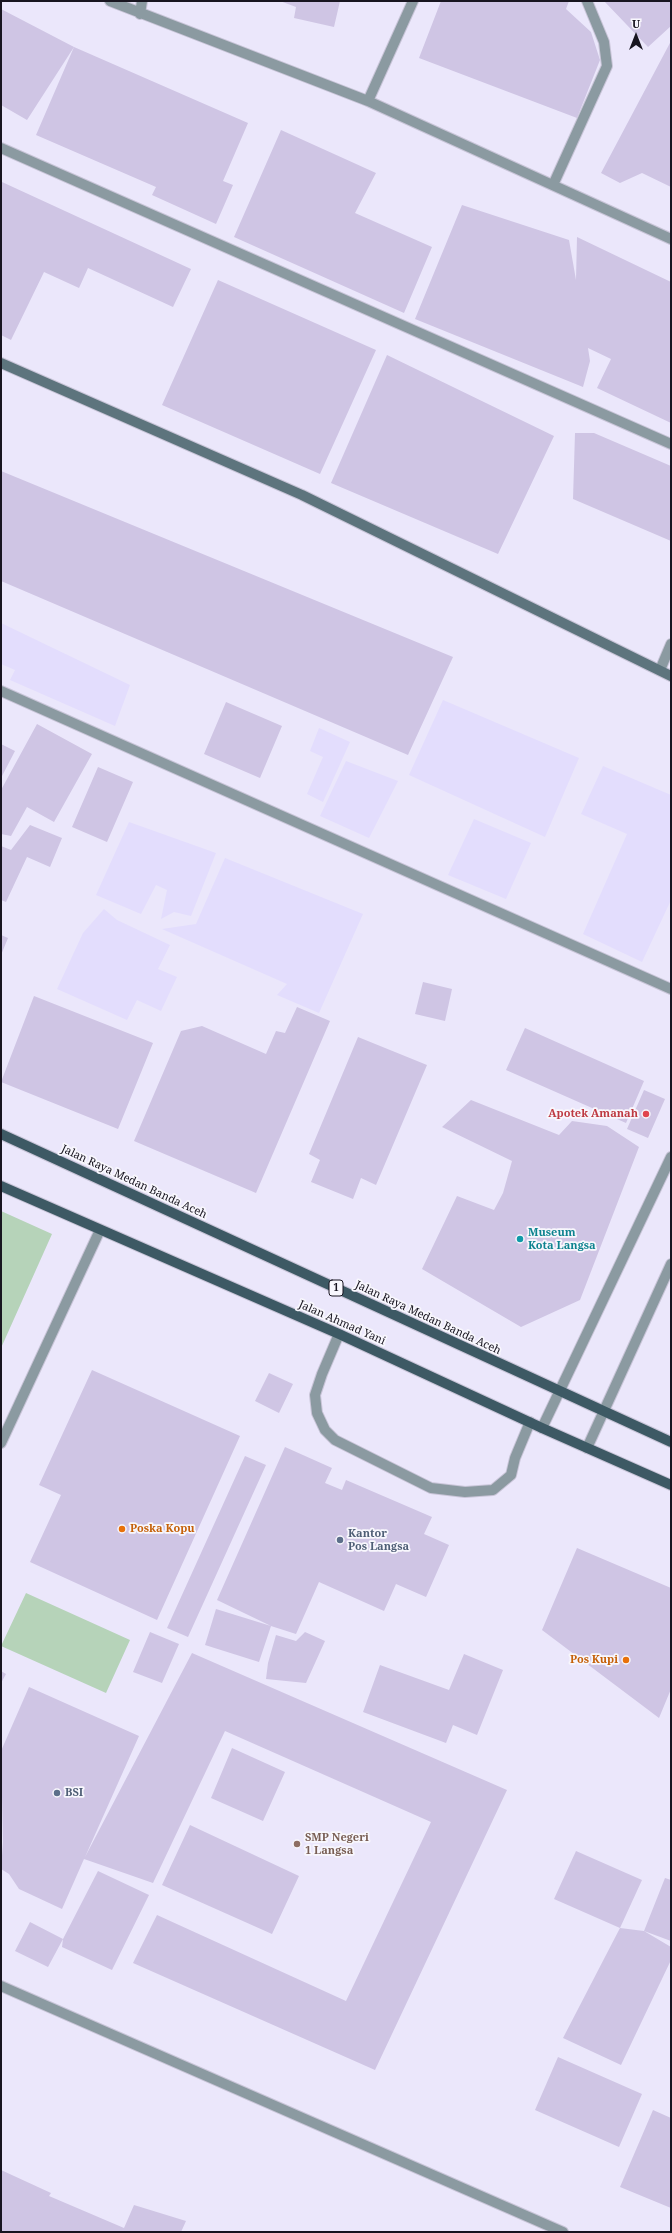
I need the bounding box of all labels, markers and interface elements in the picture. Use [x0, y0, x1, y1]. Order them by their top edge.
north arrow [616, 16, 656, 56]
text: U [632, 16, 640, 31]
place label: Apotek Amanah [548, 1107, 638, 1121]
marker: Apotek Amanah [641, 1109, 651, 1119]
street label: Jalan Raya Medan Banda Aceh [59, 1142, 209, 1222]
place label: Museum Kota Langsa [528, 1226, 596, 1252]
marker: Museum Kota Langsa [515, 1234, 525, 1244]
street label: Jalan Raya Medan Banda Aceh [353, 1278, 503, 1358]
road number: 1 [329, 1280, 343, 1296]
street label: Jalan Ahmad Yani [297, 1298, 387, 1348]
place label: Poska Kopu [130, 1522, 195, 1536]
marker: Poska Kopu [117, 1524, 127, 1534]
place label: Kantor Pos Langsa [348, 1527, 409, 1553]
marker: Kantor Pos Langsa [335, 1535, 345, 1545]
place label: Pos Kupi [570, 1653, 618, 1667]
marker: Pos Kupi [621, 1655, 631, 1665]
place label: BSI [65, 1786, 83, 1800]
marker: BSI [52, 1788, 62, 1798]
place label: SMP Negeri 1 Langsa [305, 1831, 369, 1857]
marker: SMP Negeri 1 Langsa [292, 1839, 302, 1849]

